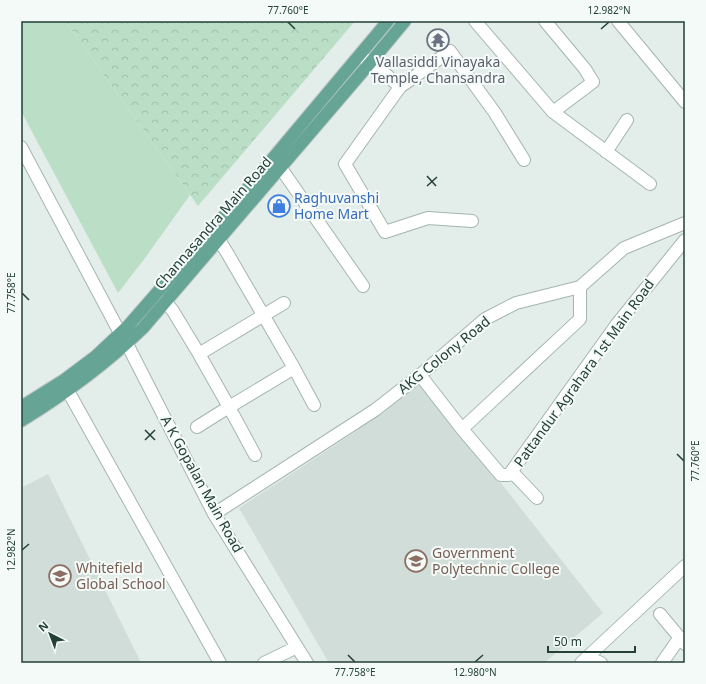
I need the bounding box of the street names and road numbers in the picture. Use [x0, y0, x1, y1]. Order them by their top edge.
street label: Channasandra Main Road [150, 153, 275, 293]
street label: Pattandur Agrahara 1st Main Road [509, 275, 658, 470]
street label: AKG Colony Road [394, 311, 494, 398]
street label: A K Gopalan Main Road [157, 412, 248, 556]

